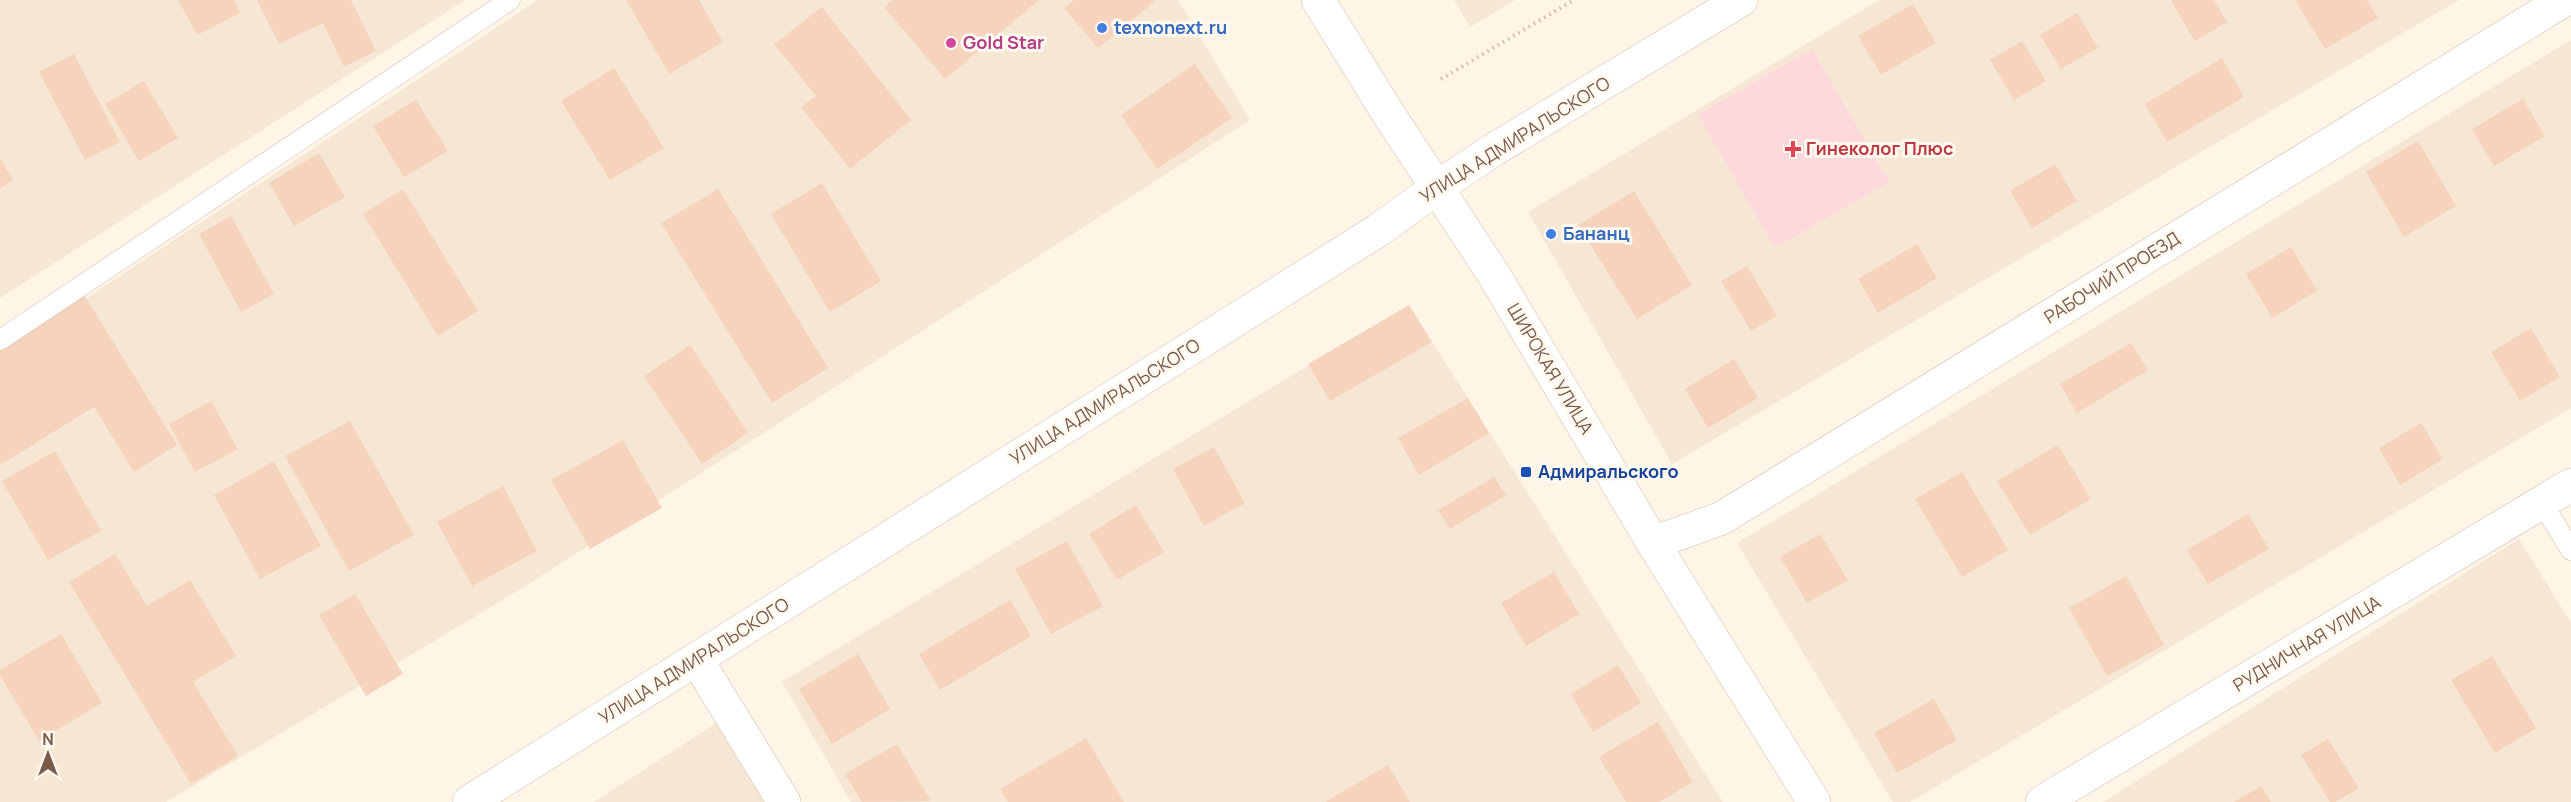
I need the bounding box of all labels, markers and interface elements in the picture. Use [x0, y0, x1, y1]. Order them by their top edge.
place label: texnonext.ru [1114, 15, 1227, 39]
marker: texnonext.ru [1095, 21, 1109, 35]
place label: Gold Star [963, 30, 1044, 54]
marker: Gold Star [944, 36, 958, 50]
street label: УЛИЦА АДМИРАЛЬСКОГО [1415, 71, 1614, 208]
place label: Гинеколог Плюс [1806, 136, 1953, 160]
marker: Гинеколог Плюс [1784, 140, 1802, 158]
place label: Бананц [1563, 221, 1630, 245]
street label: РАБОЧИЙ ПРОЕЗД [2039, 226, 2184, 329]
marker: Бананц [1544, 227, 1558, 241]
street label: ШИРОКАЯ УЛИЦА [1502, 299, 1600, 439]
street label: УЛИЦА АДМИРАЛЬСКОГО [1005, 333, 1204, 470]
place label: Адмиральского [1538, 459, 1679, 483]
marker: Адмиральского [1519, 465, 1533, 479]
street label: РУДНИЧНАЯ УЛИЦА [2228, 589, 2385, 697]
street label: УЛИЦА АДМИРАЛЬСКОГО [594, 592, 793, 729]
north arrow [18, 724, 78, 784]
text: N [42, 728, 54, 750]

